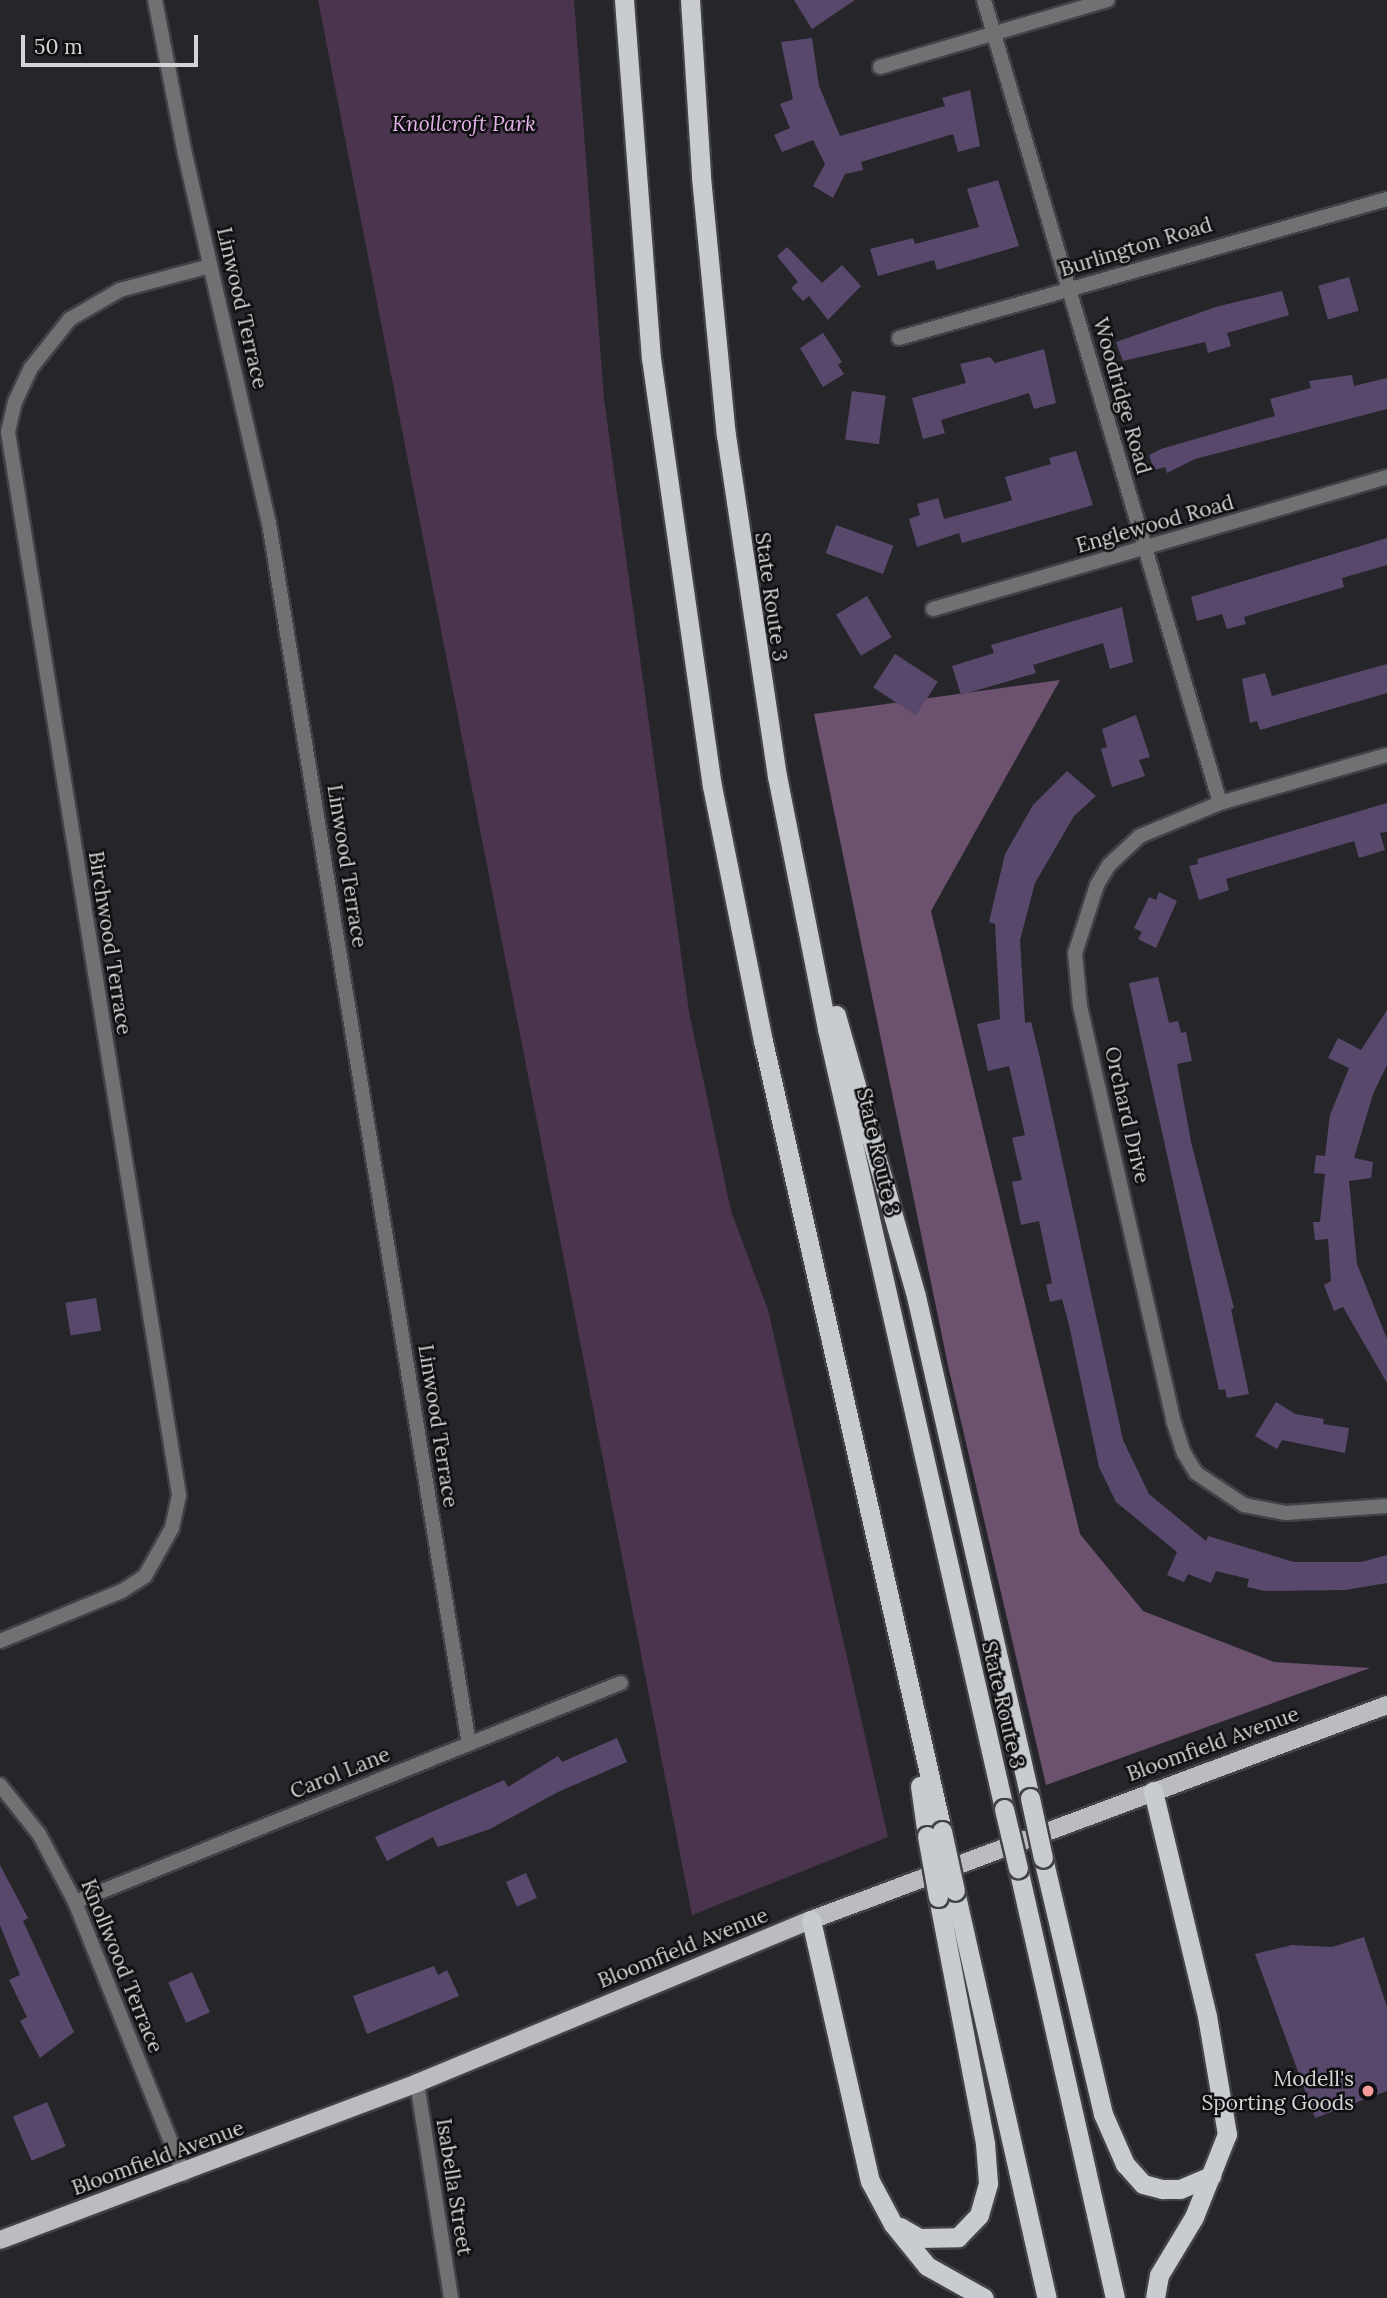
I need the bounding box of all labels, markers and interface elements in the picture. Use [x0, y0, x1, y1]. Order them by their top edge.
scale bar [24, 21, 201, 65]
text: 50 m [34, 33, 83, 60]
park label: Knollcroft Park [392, 111, 536, 137]
street label: Burlington Road [1057, 212, 1215, 282]
street label: Linwood Terrace [211, 225, 273, 391]
street label: Woodridge Road [1088, 315, 1156, 477]
street label: Englewood Road [1073, 489, 1237, 559]
street label: State Route 3 [749, 531, 793, 663]
street label: Linwood Terrace [322, 783, 372, 949]
street label: Birchwood Terrace [83, 849, 137, 1037]
street label: Orchard Drive [1099, 1044, 1155, 1186]
street label: State Route 3 [851, 1086, 905, 1218]
street label: Linwood Terrace [413, 1343, 463, 1509]
street label: State Route 3 [976, 1639, 1030, 1771]
street label: Bloomfield Avenue [1123, 1701, 1303, 1787]
street label: Carol Lane [286, 1742, 394, 1804]
street label: Knollwood Terrace [76, 1876, 168, 2056]
street label: Bloomfield Avenue [594, 1902, 772, 1994]
place label: Modell's Sporting Goods [1201, 2066, 1354, 2116]
marker: Modell's Sporting Goods [1360, 2083, 1376, 2099]
street label: Bloomfield Avenue [68, 2115, 248, 2201]
street label: Isabella Street [431, 2117, 477, 2257]

